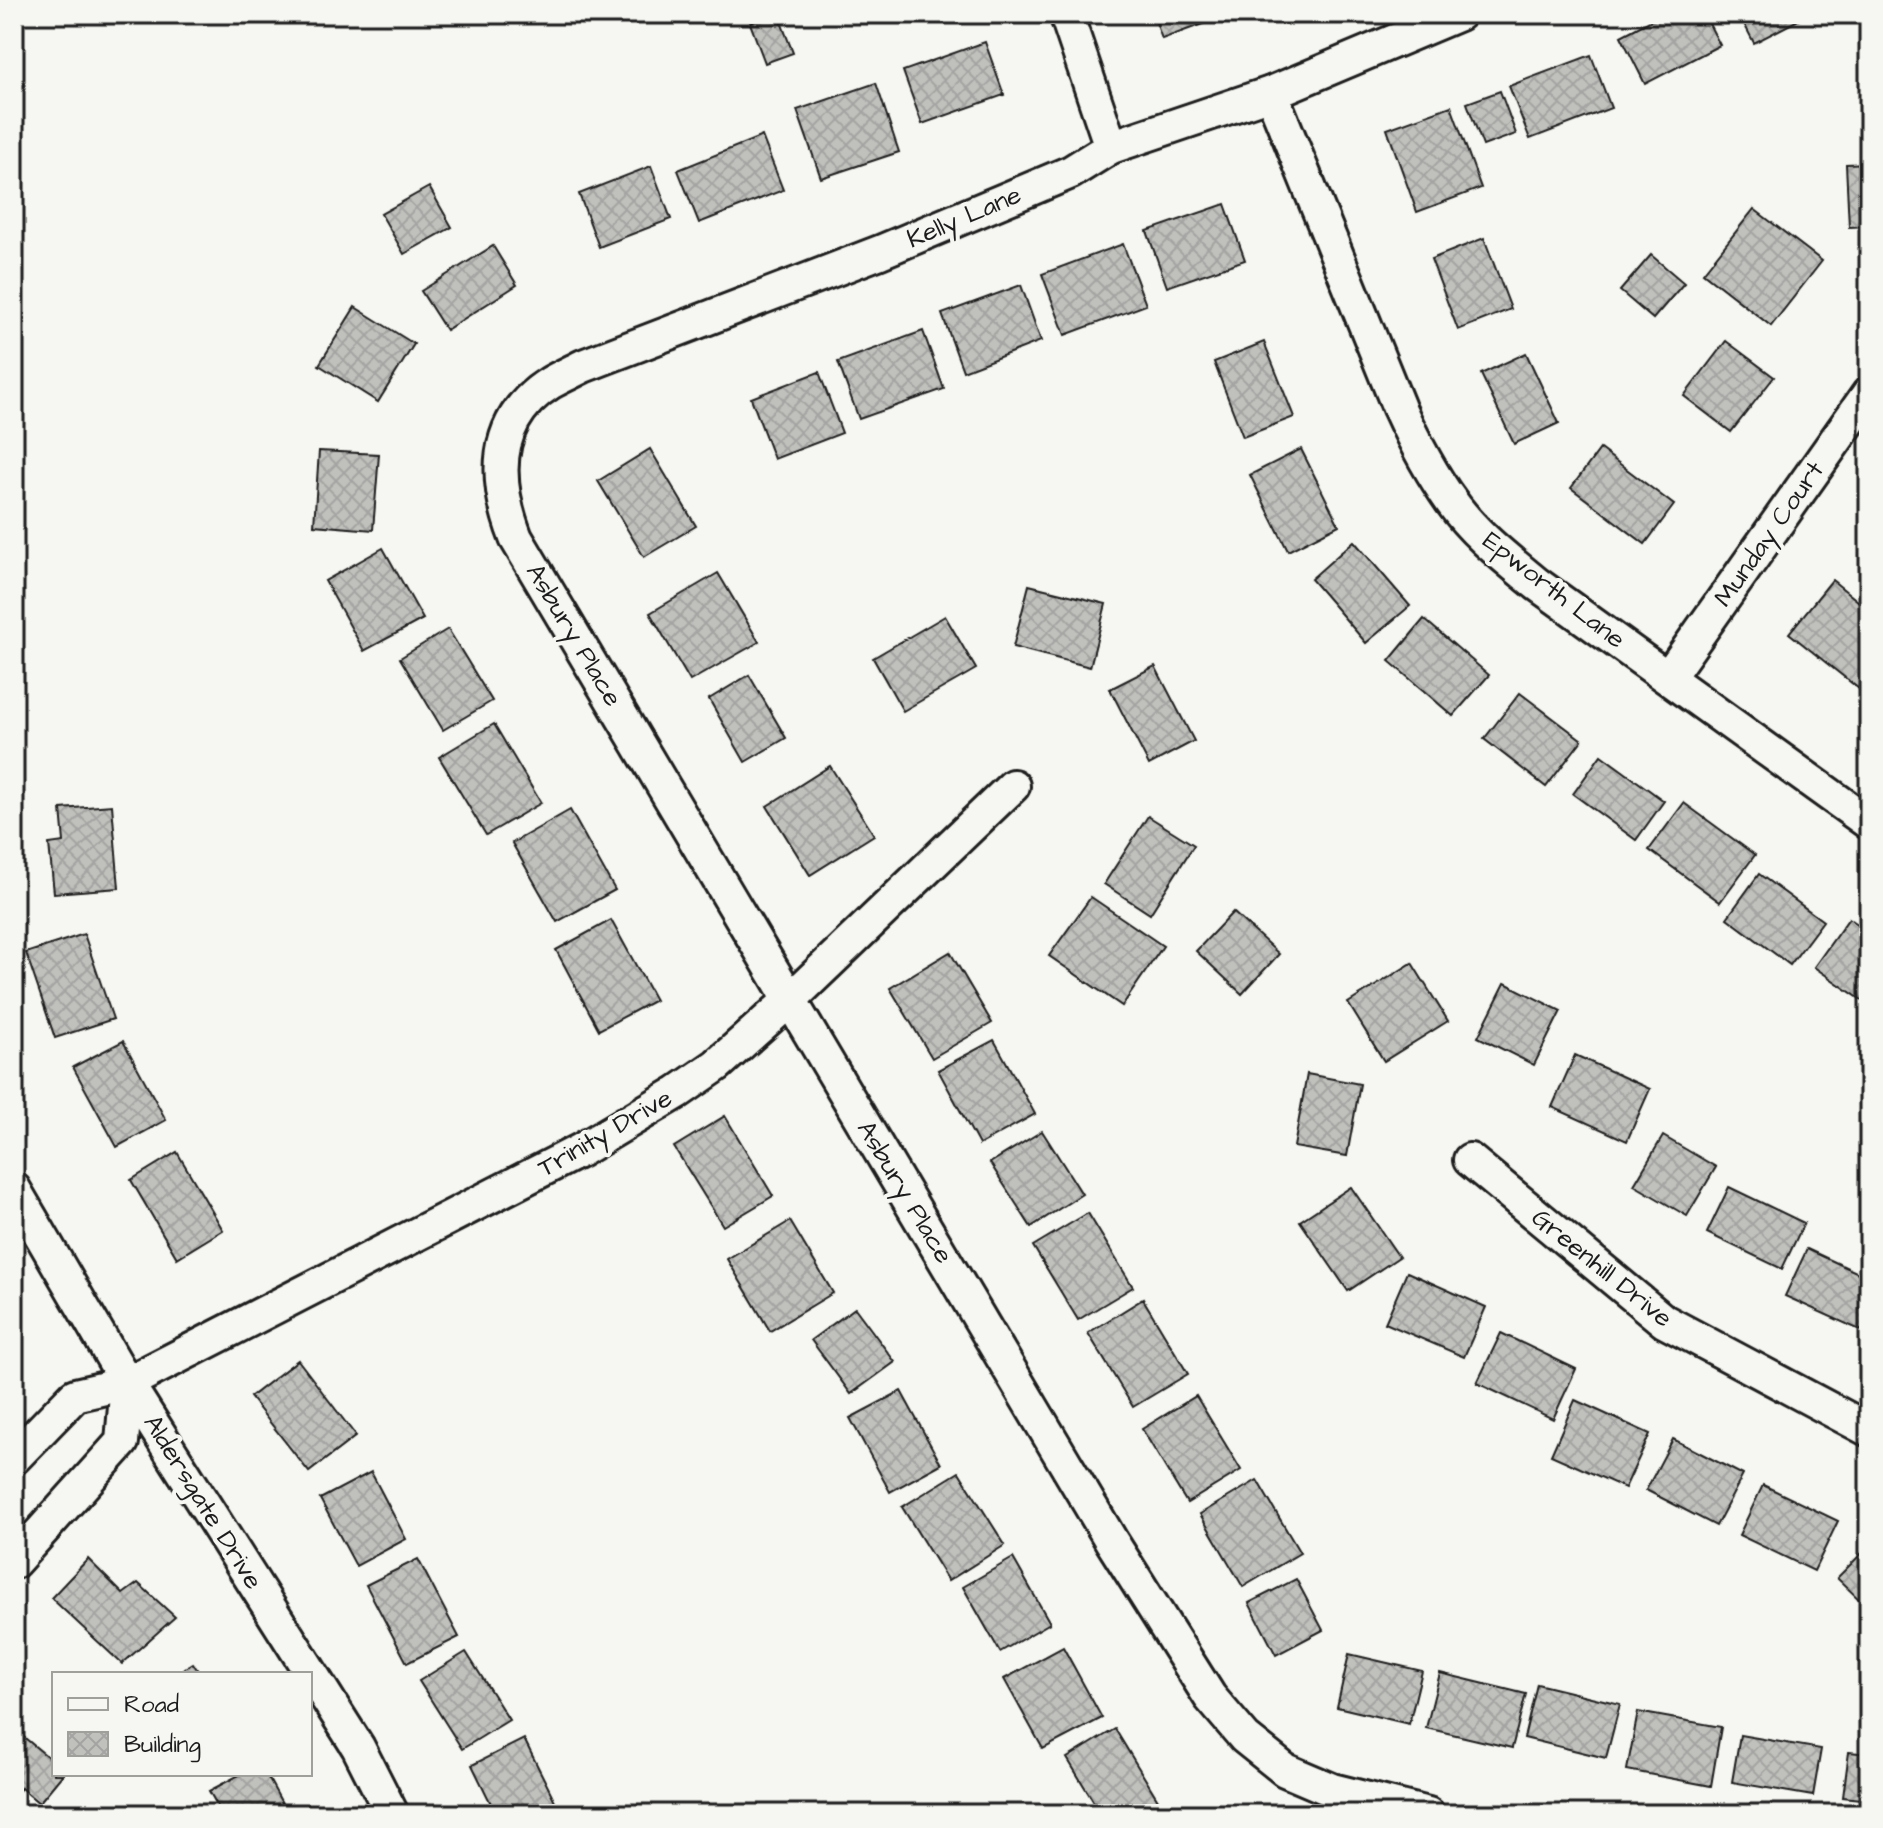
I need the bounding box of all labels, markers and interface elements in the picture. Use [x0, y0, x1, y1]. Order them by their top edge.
street label: Kelly Lane [901, 177, 1027, 259]
street label: Munday Court [1705, 454, 1834, 615]
street label: Epworth Lane [1475, 523, 1633, 657]
street label: Asbury Place [515, 557, 631, 714]
street label: Trinity Drive [531, 1080, 680, 1188]
street label: Asbury Place [846, 1114, 962, 1271]
street label: Greenhill Drive [1524, 1200, 1680, 1336]
street label: Aldersgate Drive [133, 1408, 271, 1597]
legend [52, 1672, 312, 1776]
text: Road [124, 1688, 179, 1722]
text: Building [124, 1728, 201, 1763]

